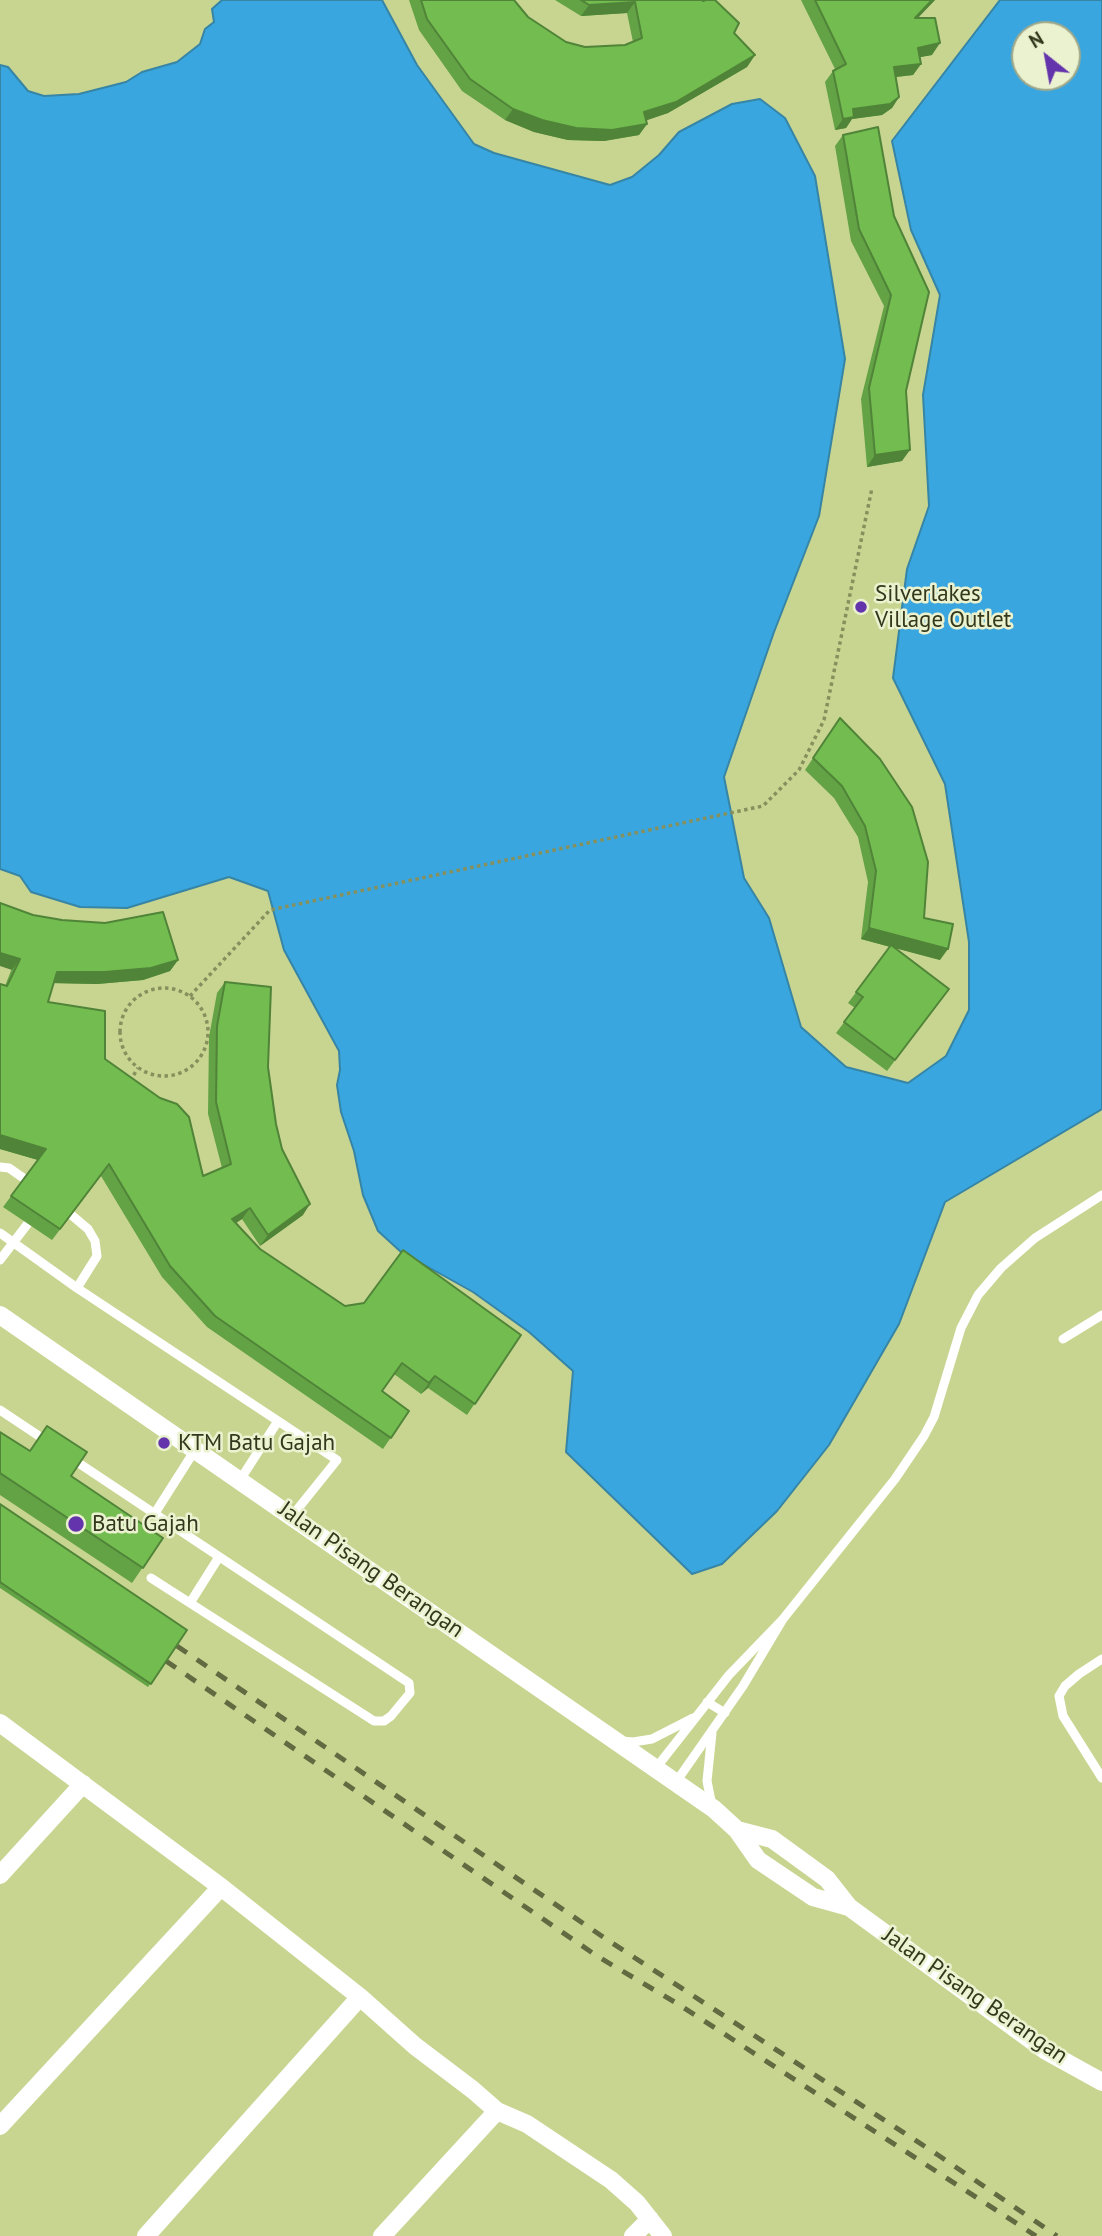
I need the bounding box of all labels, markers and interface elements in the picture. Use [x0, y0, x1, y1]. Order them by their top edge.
north arrow [1011, 21, 1081, 91]
text: N [1025, 26, 1048, 53]
place label: Silverlakes Village Outlet [875, 580, 1011, 634]
marker: Silverlakes Village Outlet [853, 599, 869, 615]
place label: KTM Batu Gajah [178, 1429, 335, 1457]
marker: KTM Batu Gajah [156, 1435, 172, 1451]
street label: Jalan Pisang Berangan [273, 1496, 469, 1644]
place label: Batu Gajah [92, 1510, 199, 1538]
marker: Batu Gajah [66, 1514, 86, 1534]
street label: Jalan Pisang Berangan [877, 1922, 1073, 2070]

